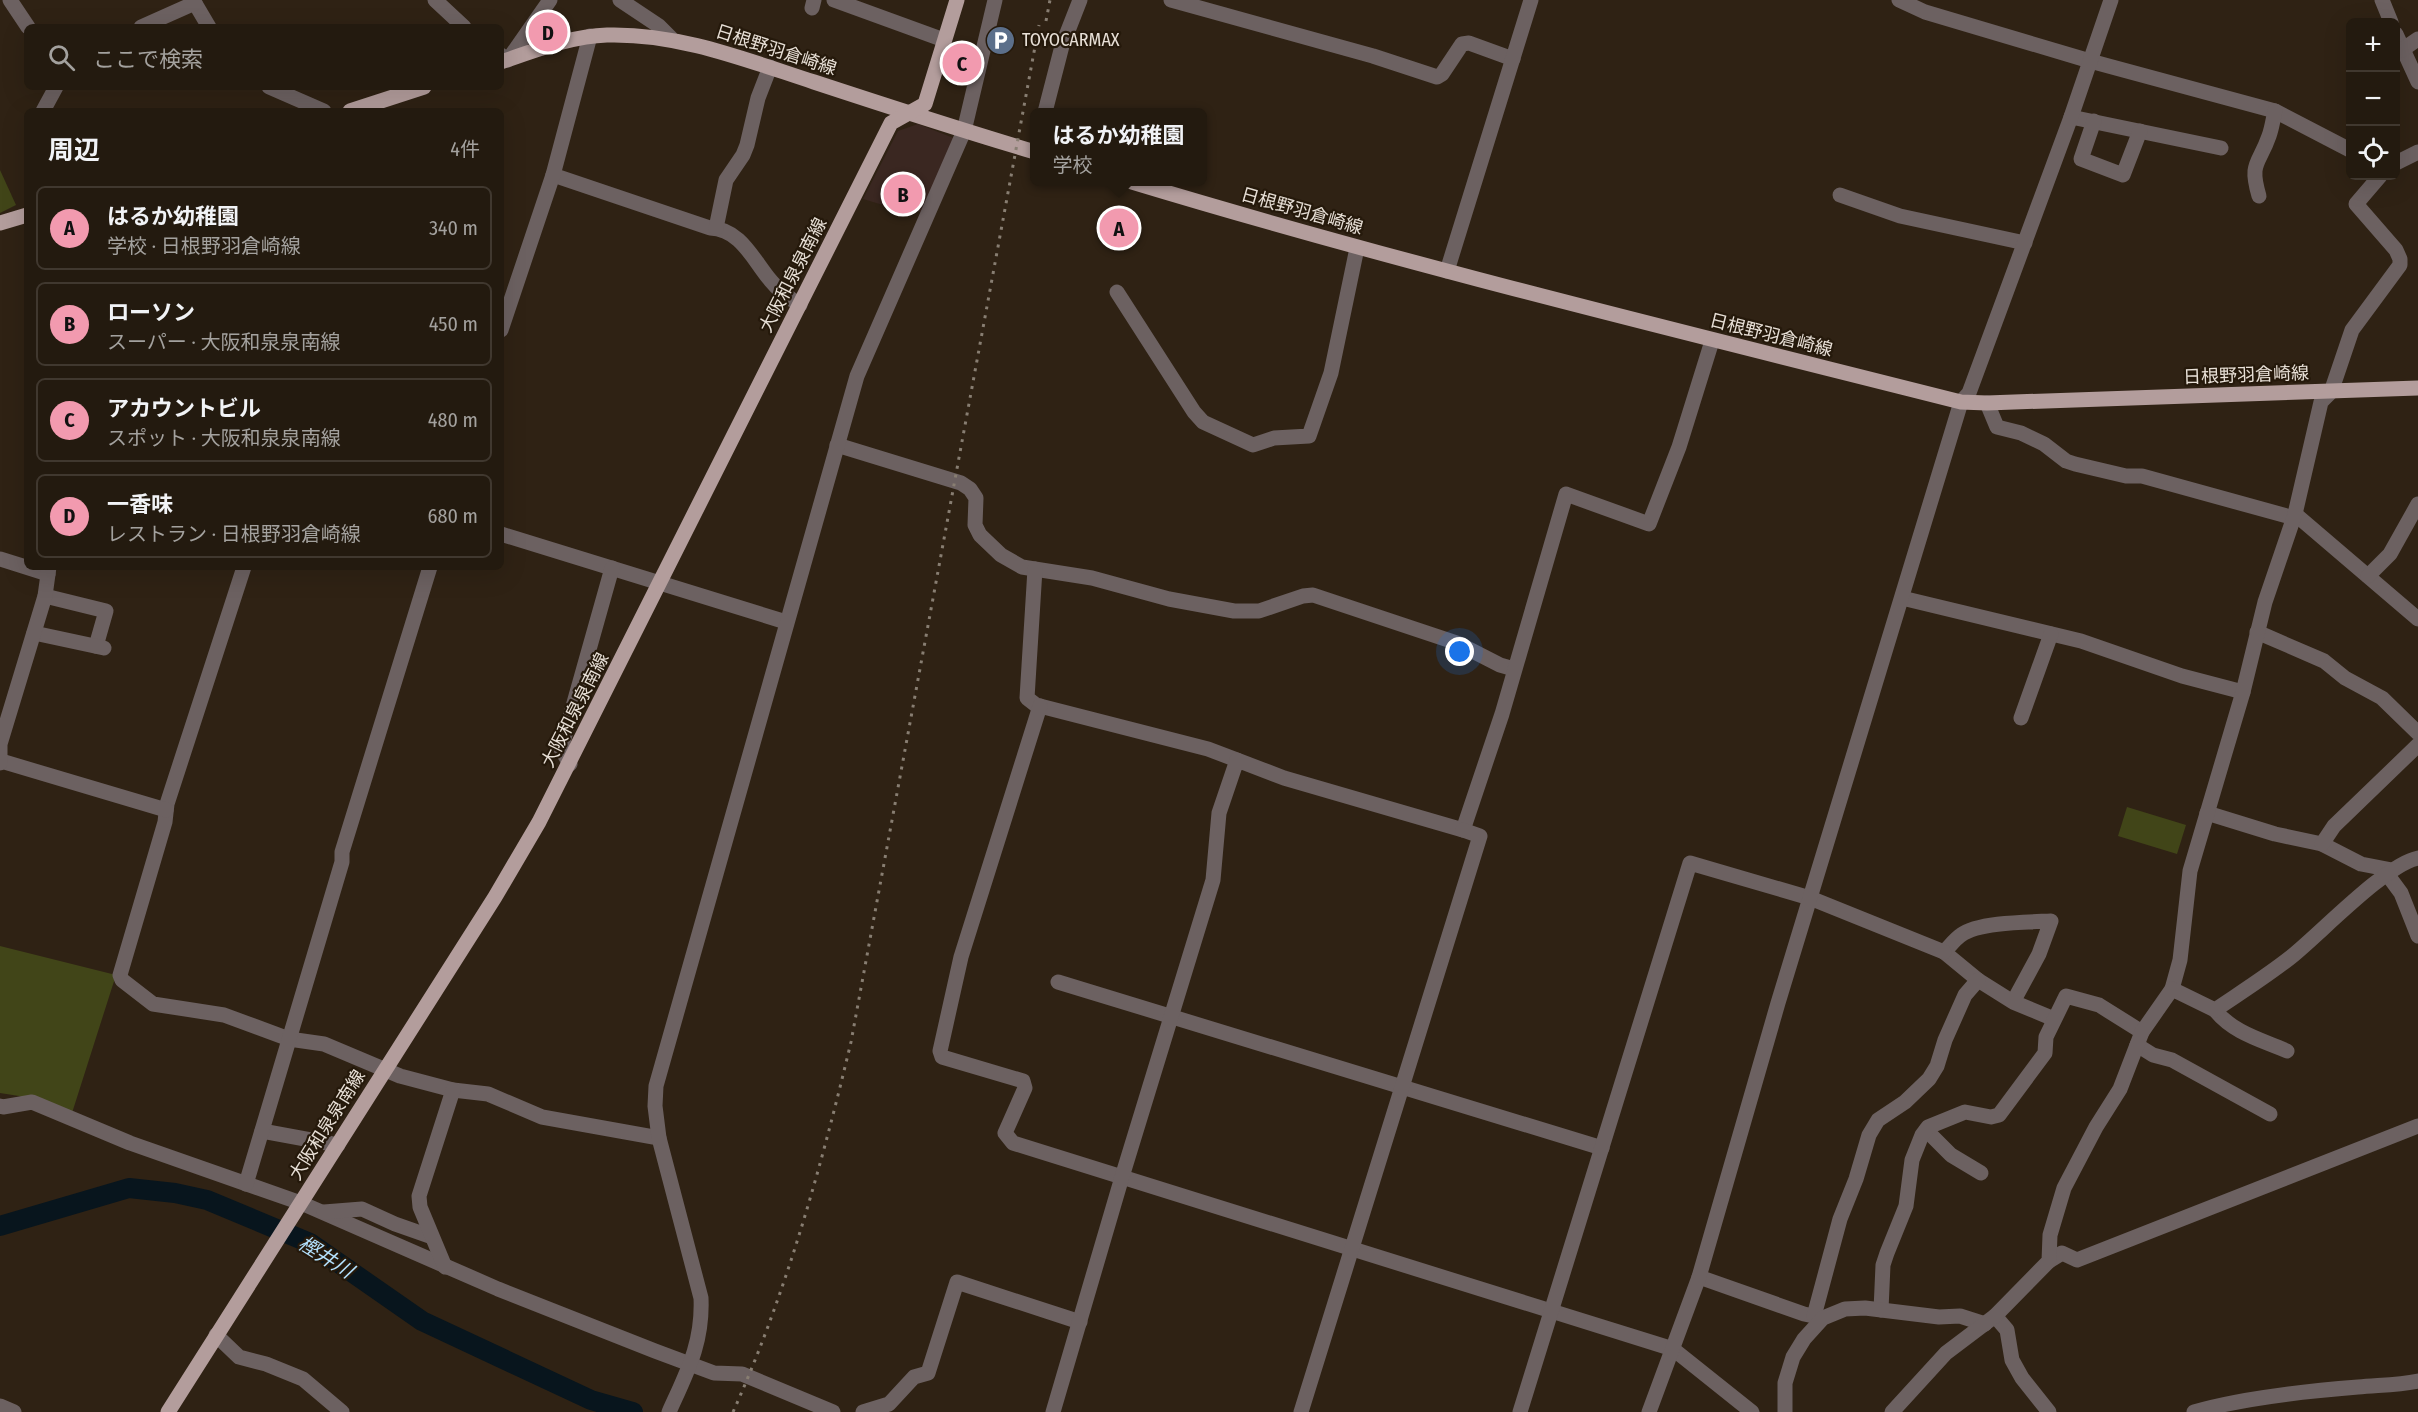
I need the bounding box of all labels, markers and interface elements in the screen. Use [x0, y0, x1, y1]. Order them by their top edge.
pin: D [528, 9, 568, 54]
map controls [2346, 18, 2400, 180]
button: + [2346, 18, 2400, 72]
street label: 日根野羽倉崎線 [713, 20, 839, 80]
search box [24, 24, 504, 90]
parking icon: TOYOCARMAX [985, 24, 1017, 56]
place label: TOYOCARMAX [1022, 29, 1120, 51]
pin: C [942, 40, 982, 86]
icon: search [45, 41, 78, 74]
text: ここで検索 [93, 46, 203, 73]
button: − [2346, 72, 2400, 126]
popup [1030, 108, 1207, 186]
text: はるか幼稚園 [1052, 122, 1185, 149]
button: locate [2346, 126, 2400, 180]
text: 周辺 [48, 135, 100, 166]
text: 4件 [450, 137, 480, 161]
text: 学校 [1052, 153, 1092, 177]
pin: B [884, 172, 922, 216]
street label: 日根野羽倉崎線 [1238, 183, 1366, 239]
text: はるか幼稚園 [107, 203, 239, 230]
pin: A [1100, 206, 1138, 250]
street label: 大阪和泉泉南線 [755, 214, 831, 336]
text: A [64, 216, 75, 240]
text: 340 m [429, 216, 478, 240]
text: 学校 · 日根野羽倉崎線 [107, 234, 301, 258]
text: ローソン [107, 299, 195, 326]
street label: 日根野羽倉崎線 [1707, 309, 1835, 361]
text: B [64, 312, 75, 336]
text: 450 m [429, 312, 478, 336]
text: スーパー · 大阪和泉泉南線 [107, 330, 340, 354]
street label: 日根野羽倉崎線 [2183, 362, 2309, 388]
text: アカウントビル [107, 395, 261, 422]
text: C [64, 408, 75, 432]
text: 480 m [428, 408, 478, 432]
text: スポット · 大阪和泉泉南線 [107, 426, 341, 450]
text: 一香味 [107, 491, 173, 518]
text: D [64, 504, 75, 528]
text: 680 m [428, 504, 478, 528]
text: レストラン · 日根野羽倉崎線 [107, 522, 361, 546]
your location [1445, 637, 1474, 666]
street label: 大阪和泉泉南線 [537, 649, 613, 771]
street label: 大阪和泉泉南線 [284, 1066, 370, 1184]
water label: 樫井川 [294, 1231, 359, 1284]

